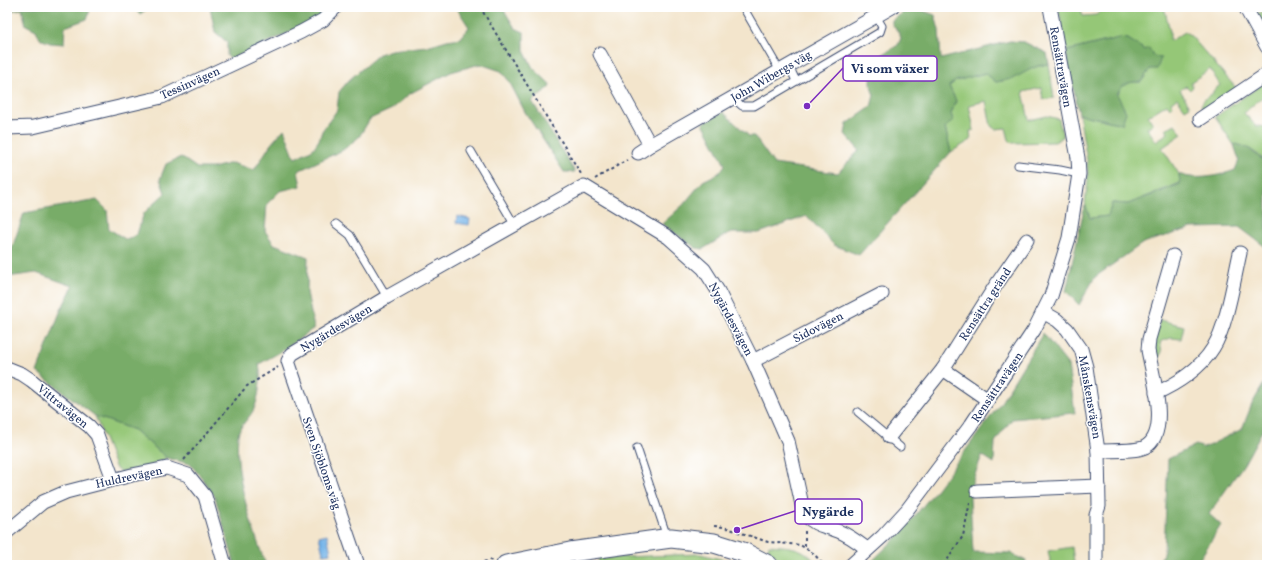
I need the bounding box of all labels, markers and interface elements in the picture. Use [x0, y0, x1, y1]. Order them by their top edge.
street label: Rensättravägen [1045, 25, 1075, 109]
street label: John Wibergs väg [728, 47, 815, 107]
callout: Vi som växer [843, 56, 937, 81]
text: Vi som växer [851, 61, 929, 79]
street label: Tessinvägen [158, 64, 223, 104]
street label: Rensättra gränd [956, 265, 1016, 344]
street label: Nygärdesvägen [704, 280, 756, 359]
street label: Nygärdesvägen [298, 301, 375, 357]
street label: Sidovägen [791, 308, 846, 347]
street label: Rensättravägen [968, 349, 1027, 426]
street label: Månskensvägen [1074, 354, 1104, 440]
street label: Vittravägen [33, 381, 91, 432]
street label: Sven Sjöbloms väg [298, 415, 344, 512]
street label: Huldrevägen [94, 463, 164, 493]
callout: Nygärde [795, 499, 862, 524]
text: Nygärde [802, 504, 854, 522]

